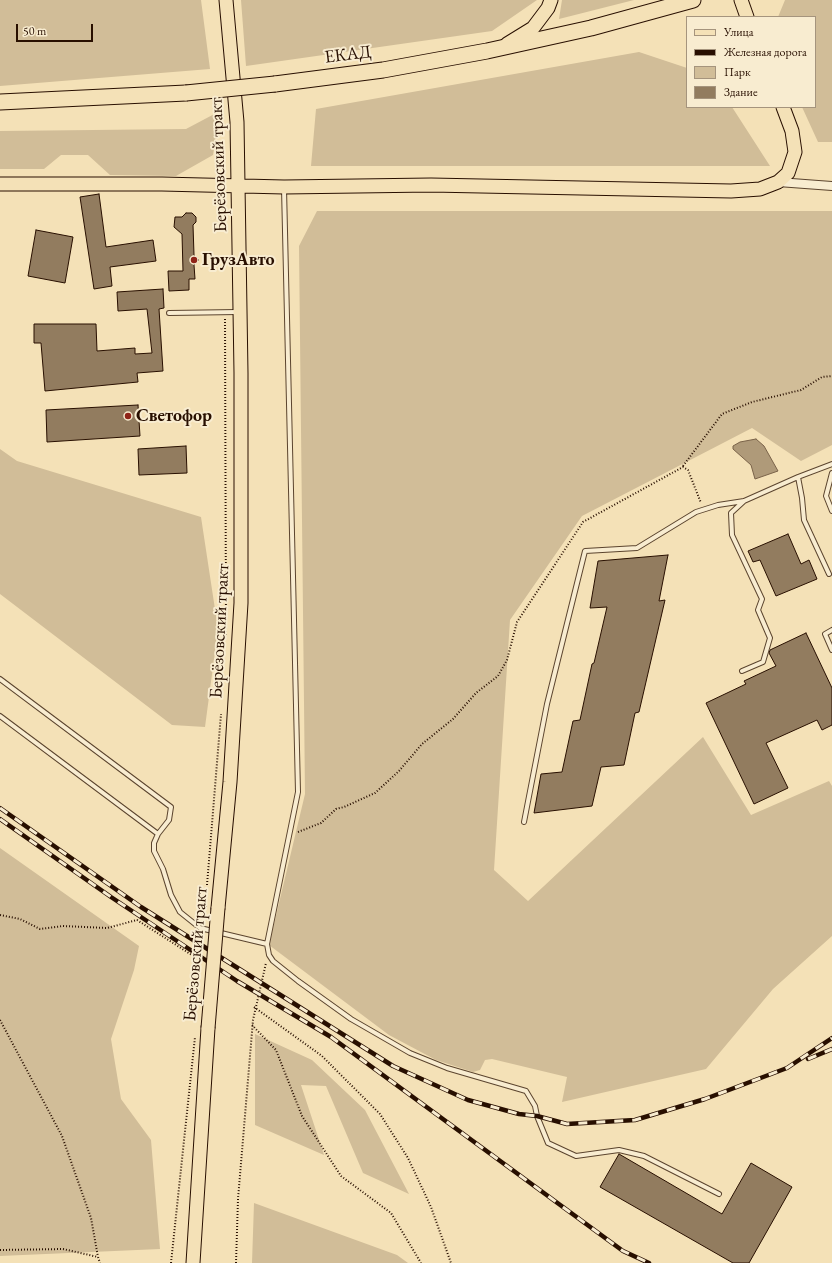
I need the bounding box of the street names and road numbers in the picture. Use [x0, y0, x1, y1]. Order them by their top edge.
street label: ЕКАД [323, 41, 373, 69]
street label: Берёзовский тракт [206, 97, 232, 233]
street label: Берёзовский тракт [206, 563, 234, 699]
street label: Берёзовский тракт [179, 886, 213, 1022]

